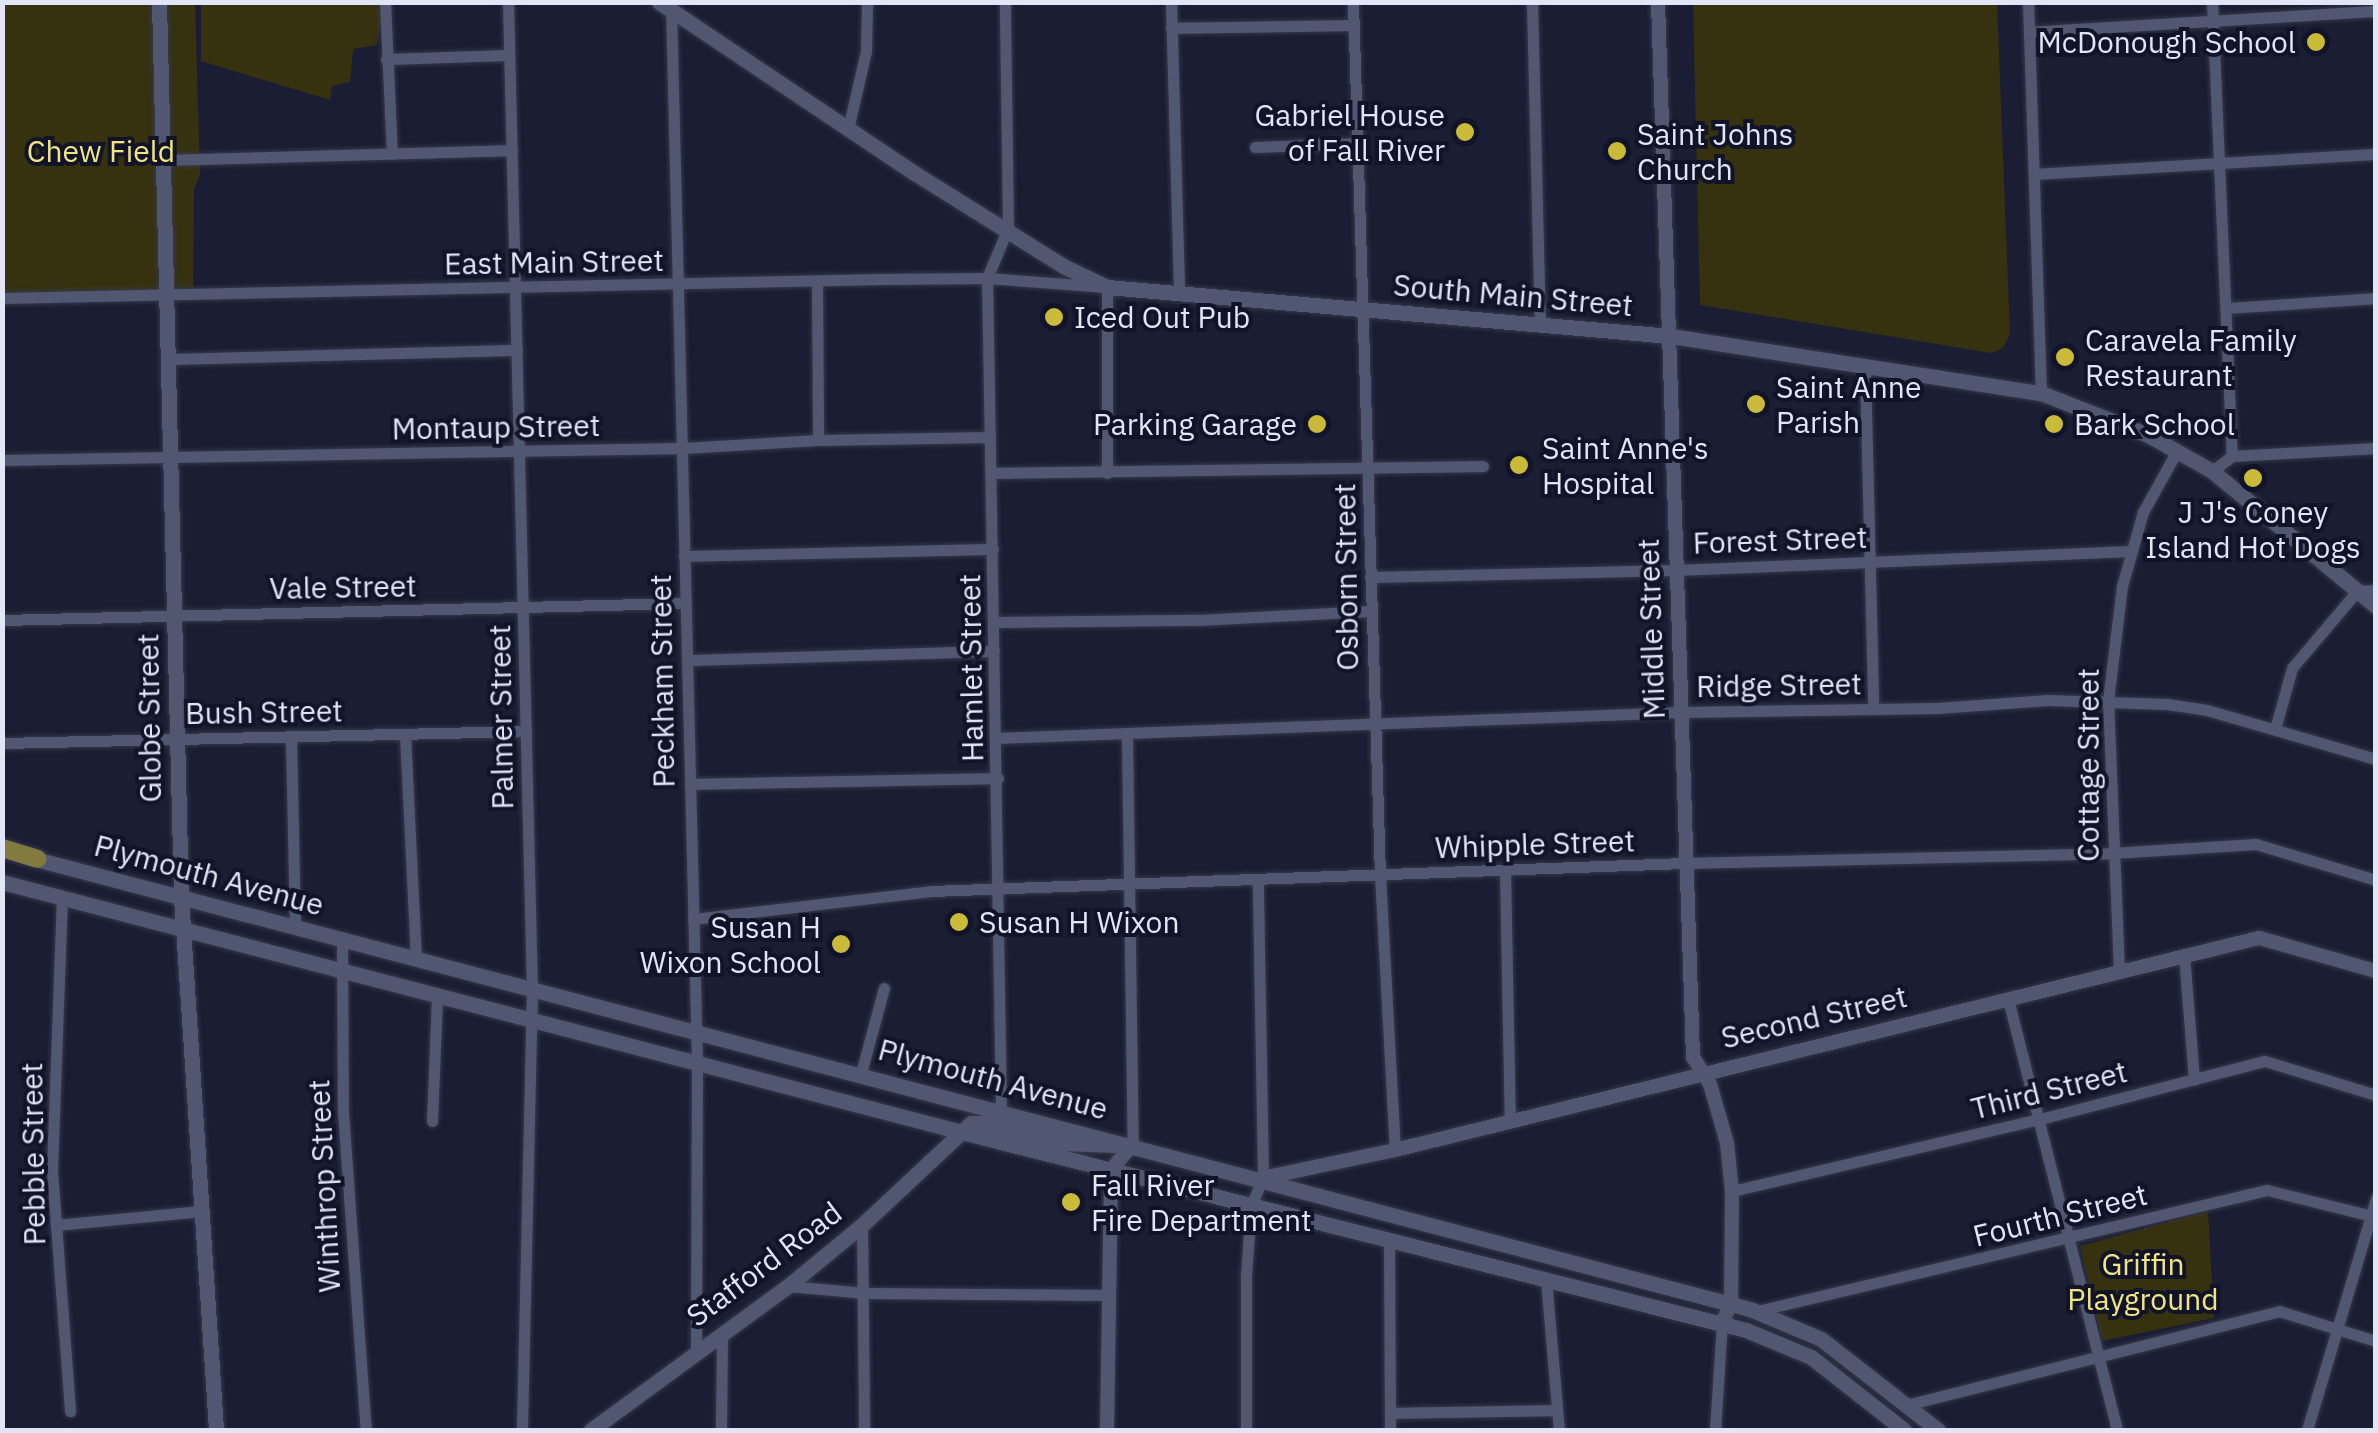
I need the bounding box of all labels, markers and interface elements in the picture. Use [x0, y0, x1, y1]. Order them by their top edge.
place label: McDonough School [2037, 24, 2296, 60]
marker: McDonough School [2305, 31, 2327, 53]
place label: Gabriel House of Fall River [1254, 97, 1445, 168]
place label: Saint Johns Church [1637, 116, 1793, 186]
marker: Gabriel House of Fall River [1454, 121, 1476, 143]
park label: Chew Field [27, 133, 175, 169]
marker: Saint Johns Church [1606, 140, 1628, 162]
street label: East Main Street [444, 242, 664, 282]
street label: South Main Street [1392, 267, 1634, 323]
place label: Iced Out Pub [1074, 299, 1250, 335]
marker: Iced Out Pub [1043, 306, 1065, 328]
place label: Caravela Family Restaurant [2085, 322, 2297, 392]
marker: Caravela Family Restaurant [2054, 346, 2076, 368]
place label: Saint Anne Parish [1776, 369, 1921, 440]
marker: Saint Anne Parish [1745, 393, 1767, 415]
place label: Parking Garage [1093, 406, 1297, 442]
place label: Bark School [2074, 406, 2235, 442]
street label: Montaup Street [391, 407, 601, 447]
marker: Parking Garage [1306, 413, 1328, 435]
marker: Bark School [2043, 413, 2065, 435]
place label: Saint Anne's Hospital [1542, 430, 1709, 500]
marker: Saint Anne's Hospital [1506, 452, 1532, 478]
marker: J J's Coney Island Hot Dogs [2242, 467, 2264, 489]
street label: Osborn Street [1326, 483, 1366, 671]
place label: J J's Coney Island Hot Dogs [2145, 494, 2361, 564]
street label: Forest Street [1692, 519, 1868, 561]
street label: Middle Street [1630, 538, 1672, 720]
street label: Vale Street [269, 568, 417, 606]
street label: Peckham Street [642, 574, 682, 788]
street label: Hamlet Street [951, 574, 991, 762]
street label: Palmer Street [481, 624, 521, 810]
street label: Globe Street [130, 633, 168, 803]
street label: Ridge Street [1696, 666, 1862, 704]
street label: Cottage Street [2070, 668, 2106, 862]
street label: Bush Street [185, 693, 343, 731]
street label: Whipple Street [1434, 823, 1636, 865]
street label: Plymouth Avenue [90, 827, 328, 923]
place label: Susan H Wixon [979, 904, 1179, 940]
place label: Susan H Wixon School [640, 909, 821, 980]
marker: Susan H Wixon [948, 911, 970, 933]
marker: Susan H Wixon School [830, 933, 852, 955]
street label: Second Street [1718, 978, 1910, 1056]
street label: Plymouth Avenue [874, 1031, 1112, 1127]
street label: Third Street [1967, 1053, 2131, 1127]
street label: Pebble Street [13, 1062, 53, 1246]
street label: Winthrop Street [300, 1079, 348, 1293]
place label: Fall River Fire Department [1091, 1167, 1312, 1238]
street label: Fourth Street [1969, 1176, 2151, 1254]
marker: Fall River Fire Department [1060, 1191, 1082, 1213]
street label: Stafford Road [680, 1194, 848, 1334]
park label: Griffin Playground [2067, 1246, 2219, 1316]

